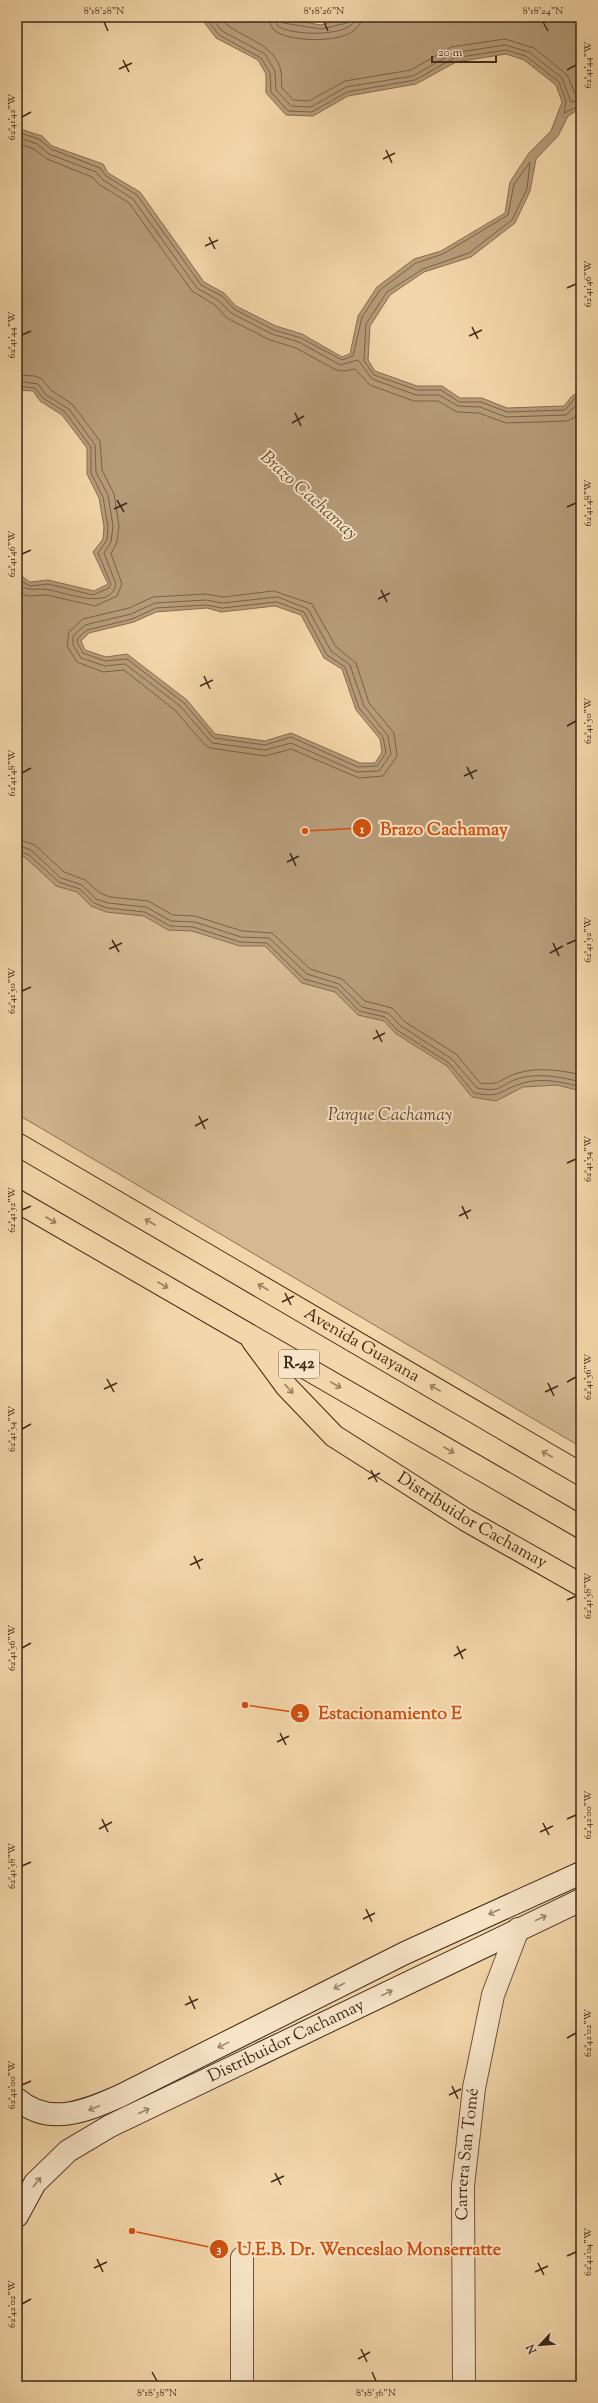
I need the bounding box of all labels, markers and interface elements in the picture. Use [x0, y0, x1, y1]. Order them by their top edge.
text: 8°18'28"N [84, 4, 124, 19]
text: 8°18'26"N [304, 4, 344, 19]
text: 8°18'24"N [523, 4, 563, 19]
scale bar [432, 38, 496, 64]
text: 62°41'44"W [581, 42, 596, 88]
text: 20 m [438, 44, 463, 62]
text: 62°41'42"W [5, 94, 20, 140]
text: 62°41'46"W [581, 261, 596, 307]
text: 62°41'44"W [5, 312, 20, 358]
water label: Brazo Cachamay [254, 445, 362, 547]
text: 62°41'48"W [581, 480, 596, 526]
text: 62°41'46"W [5, 531, 20, 577]
text: 62°41'50"W [581, 698, 596, 744]
text: 62°41'48"W [5, 750, 20, 796]
callout: Brazo Cachamay [352, 813, 516, 843]
text: Brazo Cachamay [380, 818, 508, 844]
text: 1 [359, 821, 365, 839]
text: 62°41'52"W [581, 917, 596, 963]
text: 62°41'50"W [5, 968, 20, 1014]
park label: Parque Cachamay [328, 1104, 452, 1128]
text: 62°41'54"W [581, 1136, 596, 1182]
text: 62°41'52"W [5, 1187, 20, 1233]
one-way arrow [45, 1217, 57, 1225]
one-way arrow [144, 1217, 156, 1225]
one-way arrow [157, 1282, 169, 1290]
one-way arrow [257, 1283, 269, 1291]
street label: Avenida Guayana [299, 1302, 424, 1389]
road number: R-42 [279, 1350, 319, 1378]
text: 62°41'56"W [581, 1354, 596, 1400]
one-way arrow [330, 1382, 342, 1390]
one-way arrow [285, 1384, 294, 1394]
one-way arrow [429, 1384, 441, 1392]
text: 62°41'54"W [5, 1406, 20, 1452]
one-way arrow [443, 1447, 455, 1455]
one-way arrow [542, 1450, 553, 1458]
street label: Distribuidor Cachamay [392, 1467, 552, 1575]
text: 62°41'58"W [581, 1573, 596, 1619]
text: 62°41'56"W [5, 1625, 20, 1671]
callout: Estacionamiento E [290, 1698, 470, 1728]
text: Estacionamiento E [318, 1702, 462, 1728]
text: 2 [297, 1705, 303, 1723]
text: 62°42'00"W [581, 1791, 596, 1839]
text: 62°41'58"W [5, 1843, 20, 1889]
one-way arrow [489, 1909, 501, 1916]
one-way arrow [535, 1914, 547, 1921]
one-way arrow [333, 1983, 345, 1990]
one-way arrow [380, 1989, 392, 1996]
street label: Distribuidor Cachamay [204, 1993, 369, 2089]
text: 62°42'02"W [581, 2009, 596, 2057]
one-way arrow [217, 2041, 229, 2049]
text: 62°42'00"W [5, 2061, 20, 2109]
street label: Carrera San Tomé [451, 2087, 486, 2221]
one-way arrow [88, 2104, 100, 2112]
one-way arrow [137, 2107, 149, 2114]
one-way arrow [33, 2177, 41, 2188]
text: 62°42'04"W [581, 2228, 596, 2276]
callout: U.E.B. Dr. Wenceslao Monserratte [209, 2234, 509, 2264]
text: U.E.B. Dr. Wenceslao Monserratte [237, 2238, 502, 2264]
text: 3 [217, 2241, 222, 2259]
text: 62°42'02"W [5, 2280, 20, 2328]
north arrow [520, 2325, 560, 2365]
text: N [523, 2341, 541, 2357]
text: 8°18'38"N [137, 2386, 177, 2401]
text: 8°18'36"N [356, 2386, 396, 2401]

